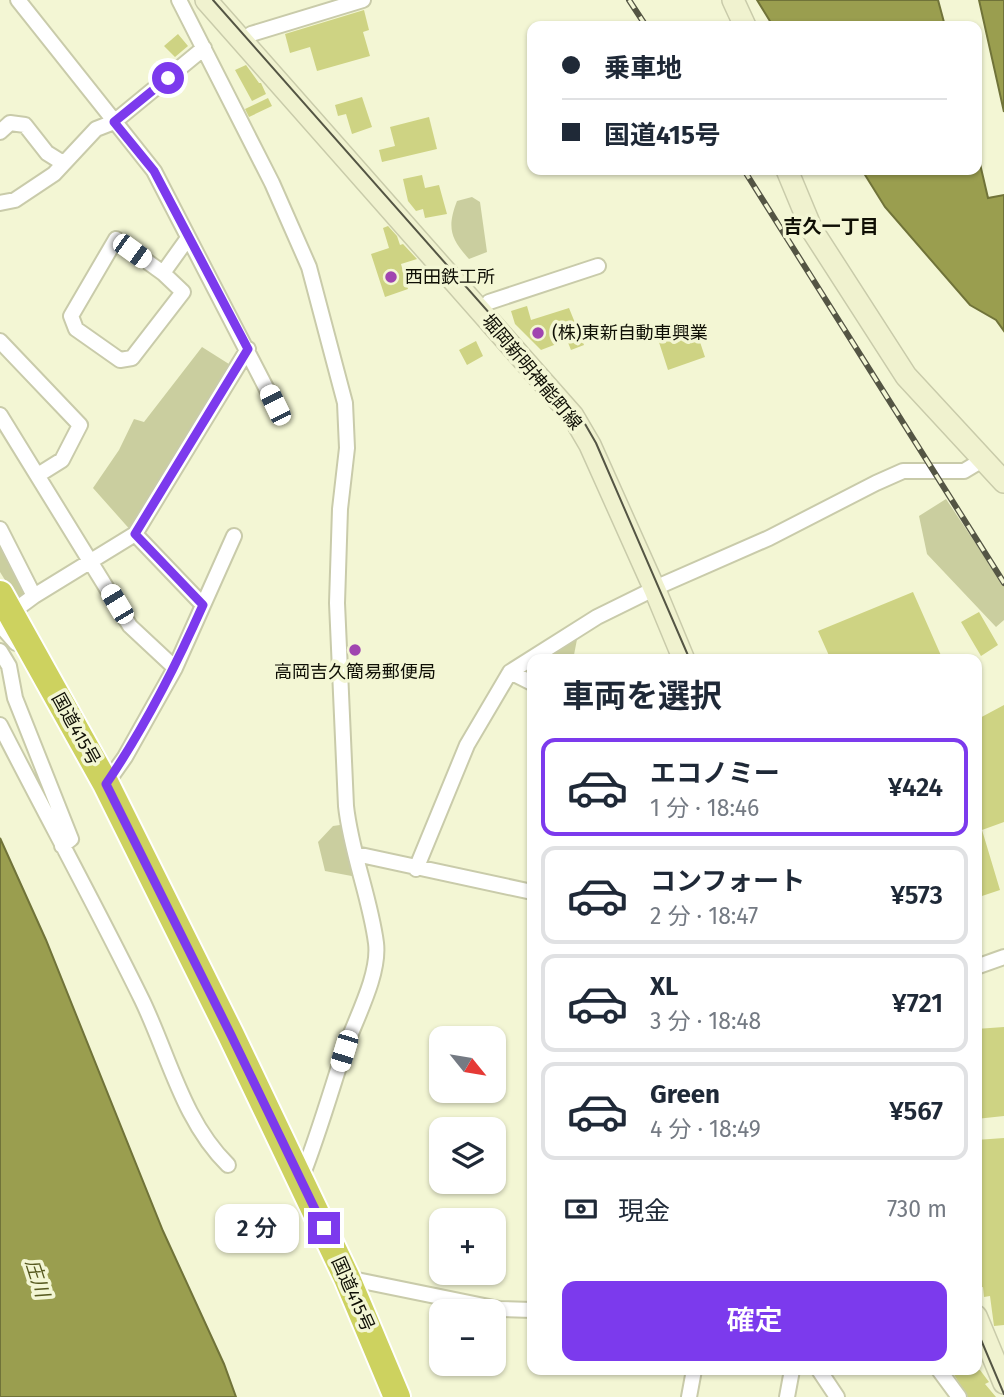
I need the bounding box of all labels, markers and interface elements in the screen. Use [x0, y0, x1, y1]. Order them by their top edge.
text: 乗車地 [604, 53, 682, 84]
route start [152, 62, 184, 94]
text: 国道415号 [604, 120, 721, 151]
district label: 吉久一丁目 [783, 215, 879, 238]
car [109, 230, 156, 272]
place label: 西田鉄工所 [405, 266, 495, 288]
marker: 西田鉄工所 [383, 269, 399, 285]
street label: 堀岡新明神能町線 [477, 310, 587, 434]
place label: (株)東新自動車興業 [552, 322, 708, 344]
marker: (株)東新自動車興業 [530, 325, 546, 341]
car [257, 382, 294, 428]
car [98, 581, 137, 627]
marker: 高岡吉久簡易郵便局 [347, 642, 363, 658]
place label: 高岡吉久簡易郵便局 [274, 661, 436, 683]
text: 車両を選択 [562, 677, 722, 715]
street label: 国道415号 [47, 689, 105, 769]
icon: car [566, 756, 629, 819]
text: エコノミー [650, 758, 780, 789]
text: ¥424 [888, 772, 943, 803]
text: 1 分 · 18:46 [650, 794, 759, 822]
icon: car [566, 864, 629, 927]
text: コンフォート [650, 866, 805, 897]
text: ¥573 [890, 880, 943, 911]
text: 2 分 · 18:47 [650, 902, 758, 930]
text: XL [650, 971, 678, 1002]
icon: car [566, 972, 629, 1035]
text: ¥721 [892, 988, 943, 1019]
text: 3 分 · 18:48 [650, 1007, 761, 1035]
north arrow [429, 1026, 506, 1102]
map controls [429, 1026, 506, 1376]
car [328, 1028, 361, 1074]
text: Green [650, 1079, 720, 1110]
icon: car [566, 1080, 629, 1143]
text: ¥567 [889, 1096, 943, 1127]
text: 4 分 · 18:49 [650, 1115, 761, 1143]
button: layers [429, 1117, 506, 1194]
icon: cash [562, 1190, 600, 1228]
text: 730 m [887, 1195, 947, 1223]
text: 現金 [618, 1196, 670, 1227]
callout: 2 分 [216, 1204, 300, 1252]
button: + [429, 1208, 506, 1285]
route end [308, 1212, 340, 1244]
text: 2 分 [237, 1214, 277, 1242]
street label: 国道415号 [327, 1253, 379, 1335]
water label: 庄川 [21, 1257, 55, 1302]
button: 確定 [562, 1281, 947, 1361]
button: − [429, 1299, 506, 1376]

